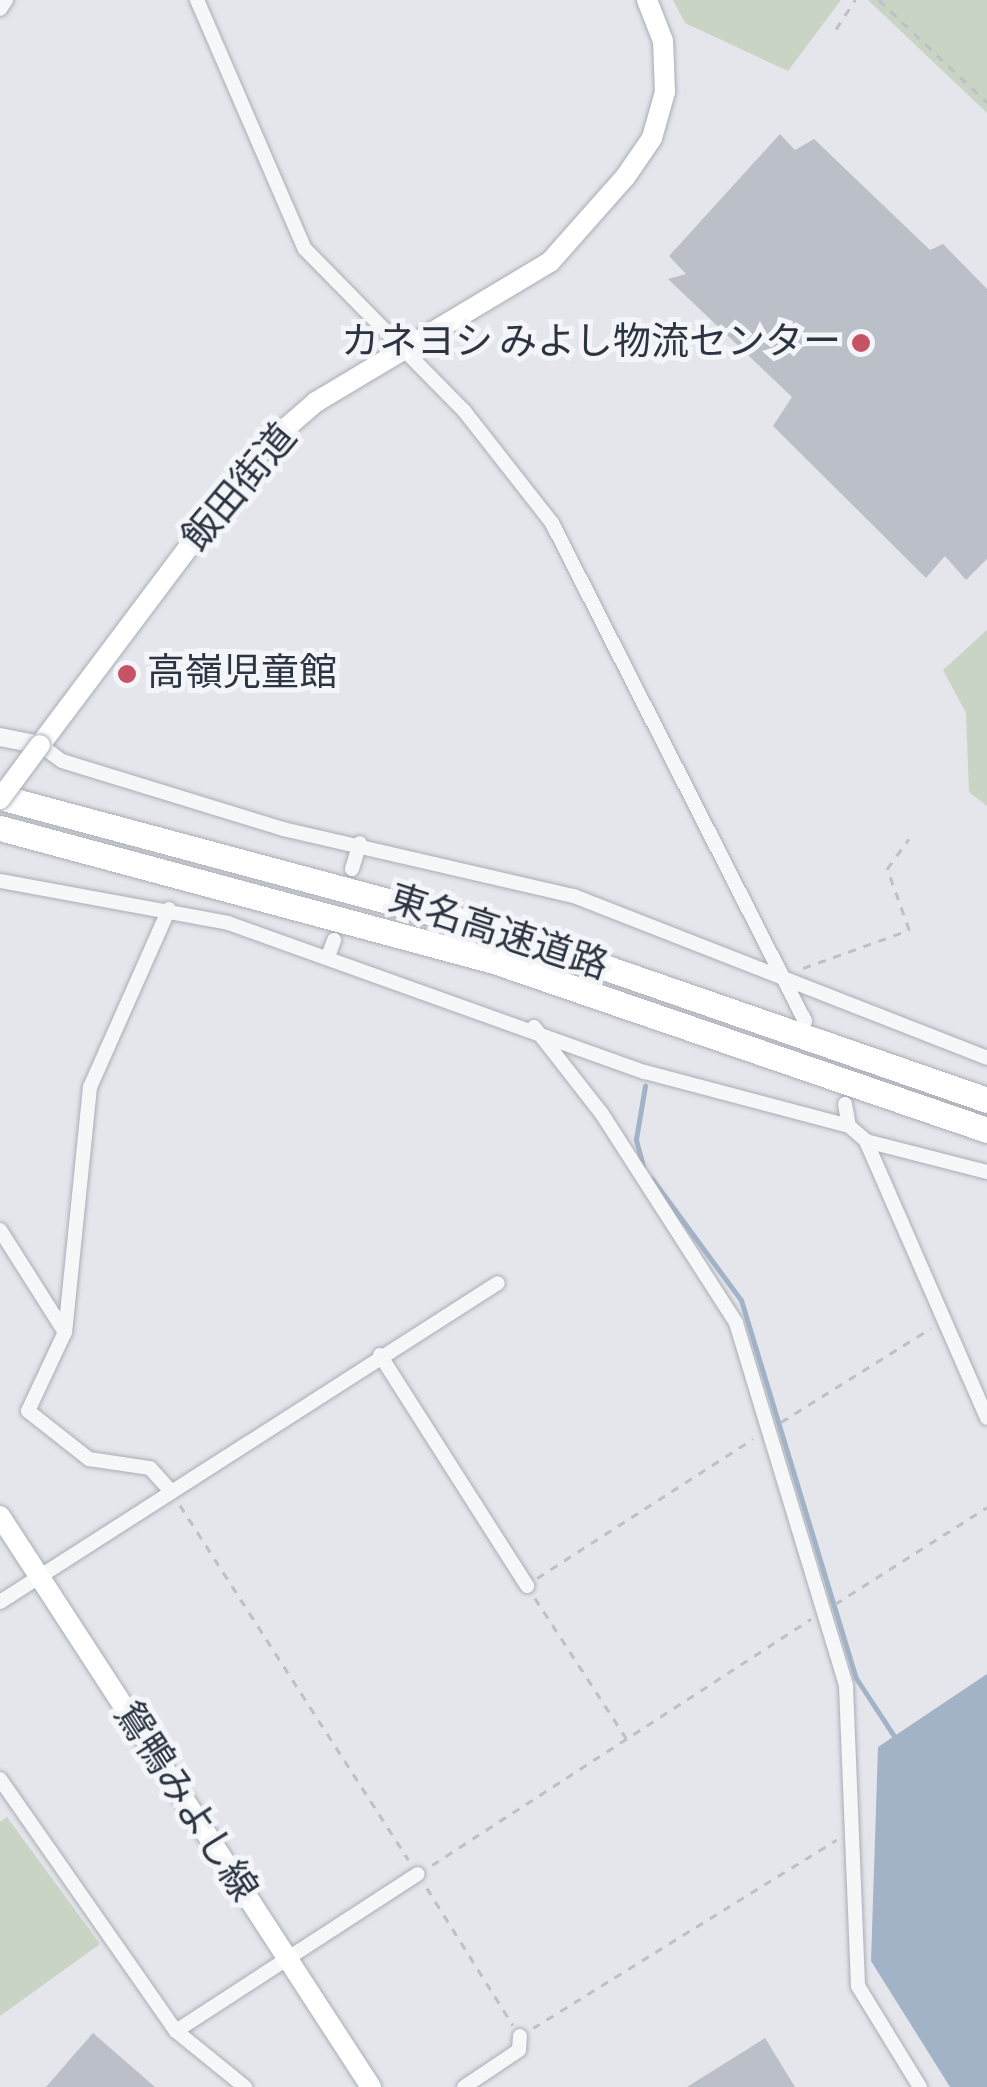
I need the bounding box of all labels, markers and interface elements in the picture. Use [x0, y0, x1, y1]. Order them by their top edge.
place label: カネヨシ みよし物流センター [341, 320, 841, 366]
marker: カネヨシ みよし物流センター [850, 332, 872, 354]
street label: 飯田街道 [174, 415, 306, 561]
place label: 高嶺児童館 [147, 651, 337, 697]
marker: 高嶺児童館 [116, 663, 138, 685]
street label: 東名高速道路 [383, 876, 613, 990]
street label: 鴛鴨みよし線 [104, 1694, 266, 1910]

